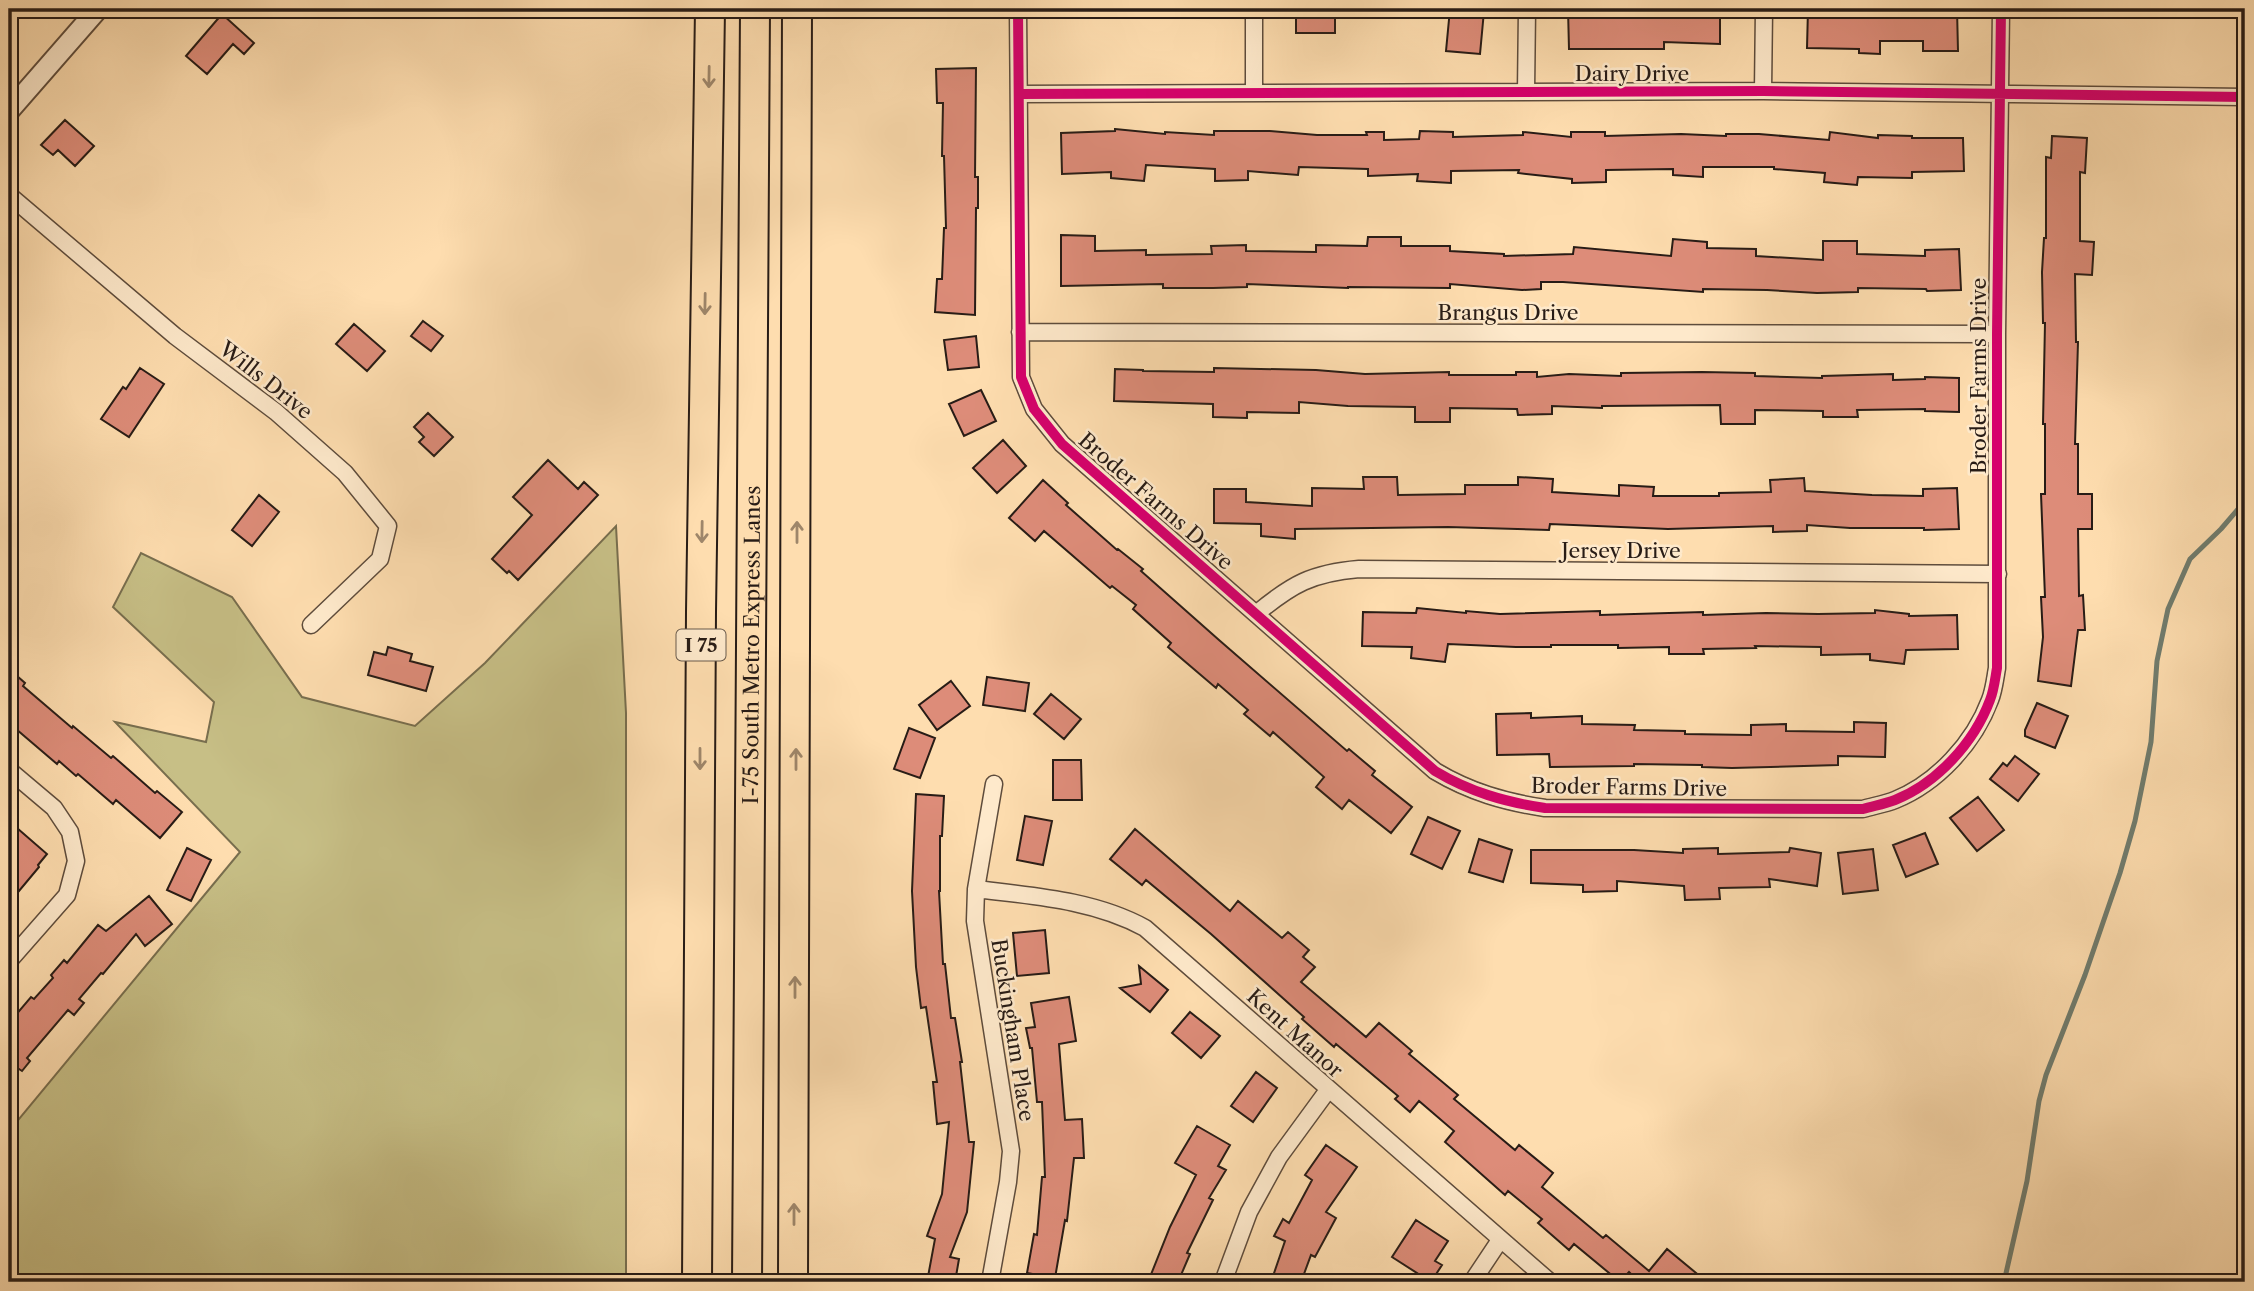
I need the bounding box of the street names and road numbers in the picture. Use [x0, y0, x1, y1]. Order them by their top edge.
street label: Dairy Drive [1575, 61, 1689, 86]
street label: Broder Farms Drive [1966, 278, 1991, 474]
street label: Brangus Drive [1438, 300, 1578, 325]
street label: Wills Drive [214, 335, 317, 424]
street label: Broder Farms Drive [1074, 427, 1238, 575]
street label: I-75 South Metro Express Lanes [738, 486, 765, 804]
street label: Jersey Drive [1558, 538, 1681, 563]
road number: I 75 [676, 630, 726, 660]
street label: Broder Farms Drive [1531, 773, 1727, 801]
street label: Buckingham Place [986, 937, 1040, 1123]
street label: Kent Manor [1242, 983, 1348, 1083]

